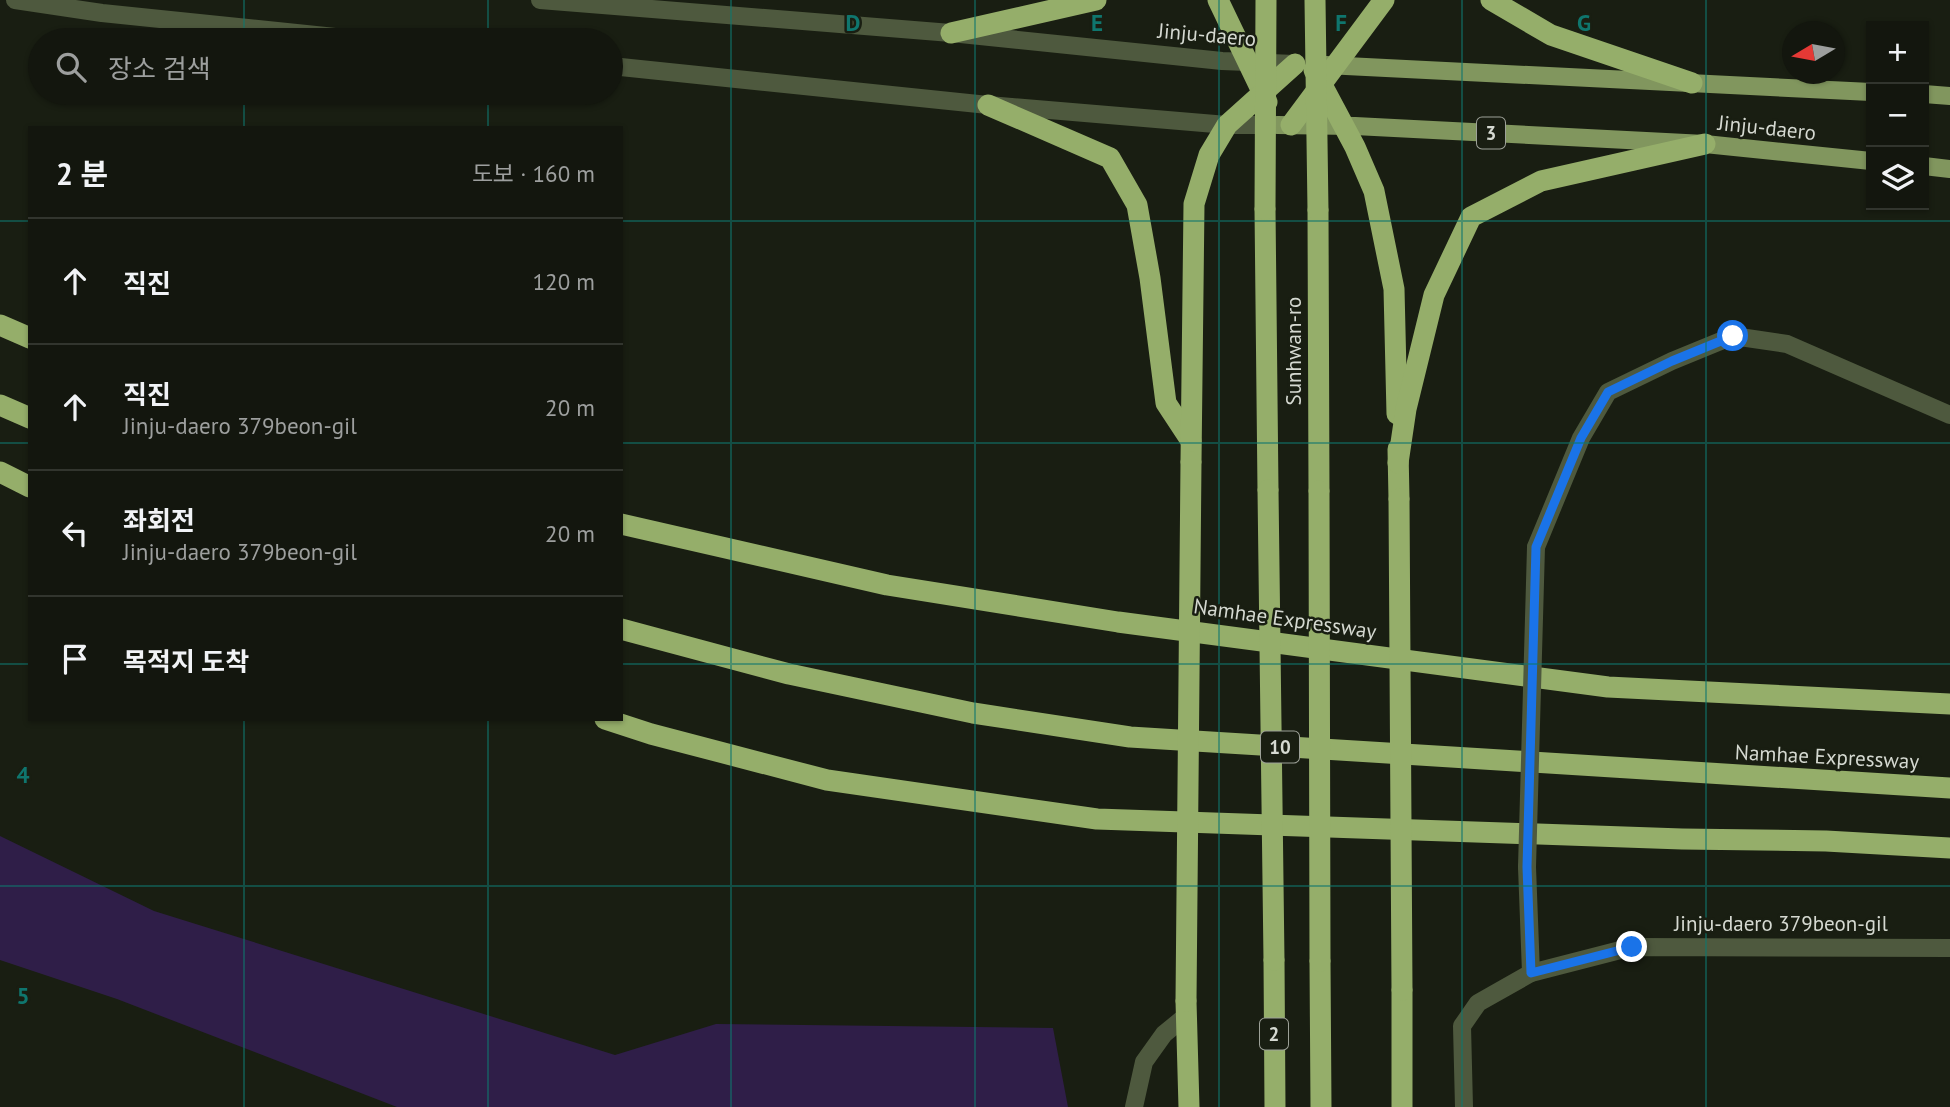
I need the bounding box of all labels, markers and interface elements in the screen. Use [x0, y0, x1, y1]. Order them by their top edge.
text: D [846, 8, 860, 37]
text: E [1091, 8, 1103, 37]
text: F [1335, 8, 1347, 37]
text: G [1577, 8, 1591, 37]
street label: Jinju-daero [1156, 17, 1257, 52]
north arrow [1782, 21, 1845, 84]
map controls [1866, 21, 1929, 210]
button: + [1866, 21, 1929, 84]
search box [28, 28, 623, 105]
icon: search [52, 48, 90, 86]
text: 장소 검색 [108, 52, 211, 85]
button: − [1866, 84, 1929, 147]
street label: Jinju-daero [1716, 109, 1817, 146]
road number: 3 [1477, 118, 1505, 148]
button: layers [1866, 147, 1929, 210]
text: 2 분 [56, 154, 108, 193]
text: 도보 · 160 m [472, 159, 595, 188]
icon: ahead [56, 262, 94, 300]
text: 직진 [123, 267, 171, 300]
text: 120 m [533, 267, 595, 296]
street label: Sunhwan-ro [1280, 297, 1307, 405]
route start [1717, 320, 1748, 351]
text: 직진 [123, 378, 171, 411]
icon: ahead [56, 388, 94, 426]
text: 20 m [545, 393, 595, 422]
text: Jinju-daero 379beon-gil [123, 411, 357, 440]
text: 좌회전 [123, 504, 195, 537]
icon: left [56, 514, 94, 552]
text: 20 m [545, 519, 595, 548]
text: Jinju-daero 379beon-gil [123, 537, 357, 566]
street label: Namhae Expressway [1192, 592, 1378, 645]
icon: arrive [56, 640, 94, 678]
text: 목적지 도착 [123, 645, 249, 678]
road number: 10 [1261, 732, 1299, 762]
street label: Namhae Expressway [1734, 738, 1920, 775]
text: 4 [16, 760, 30, 789]
street label: Jinju-daero 379beon-gil [1673, 910, 1888, 937]
route end [1616, 931, 1647, 962]
text: 5 [16, 981, 30, 1010]
road number: 2 [1260, 1018, 1288, 1050]

